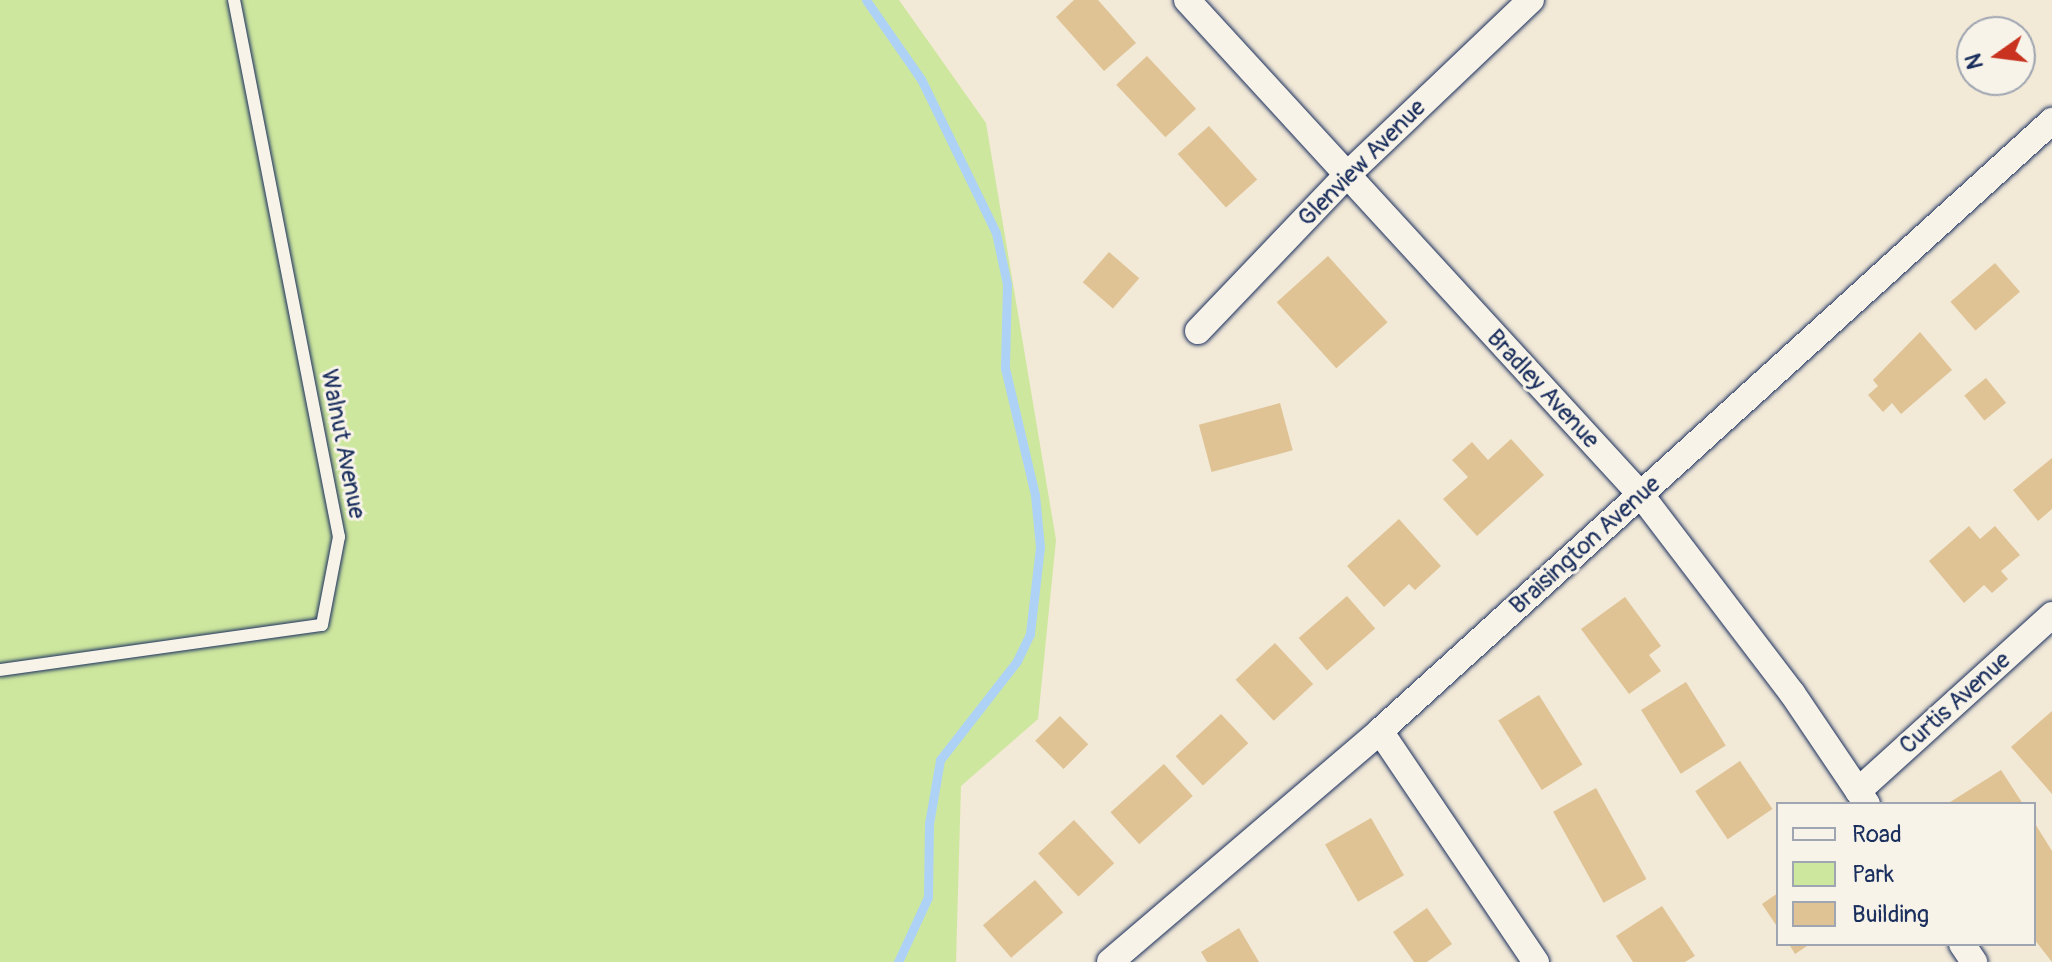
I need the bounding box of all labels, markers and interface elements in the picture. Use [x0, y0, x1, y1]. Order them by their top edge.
north arrow [1956, 16, 2036, 96]
text: N [1959, 51, 1990, 72]
street label: Glenview Avenue [1292, 93, 1432, 233]
street label: Bradley Avenue [1481, 324, 1605, 454]
street label: Walnut Avenue [314, 367, 372, 521]
street label: Braisington Avenue [1504, 470, 1666, 620]
street label: Curtis Avenue [1894, 646, 2016, 760]
legend [1776, 802, 2036, 946]
text: Road [1852, 820, 1902, 849]
text: Park [1852, 860, 1894, 889]
text: Building [1852, 900, 1929, 929]

